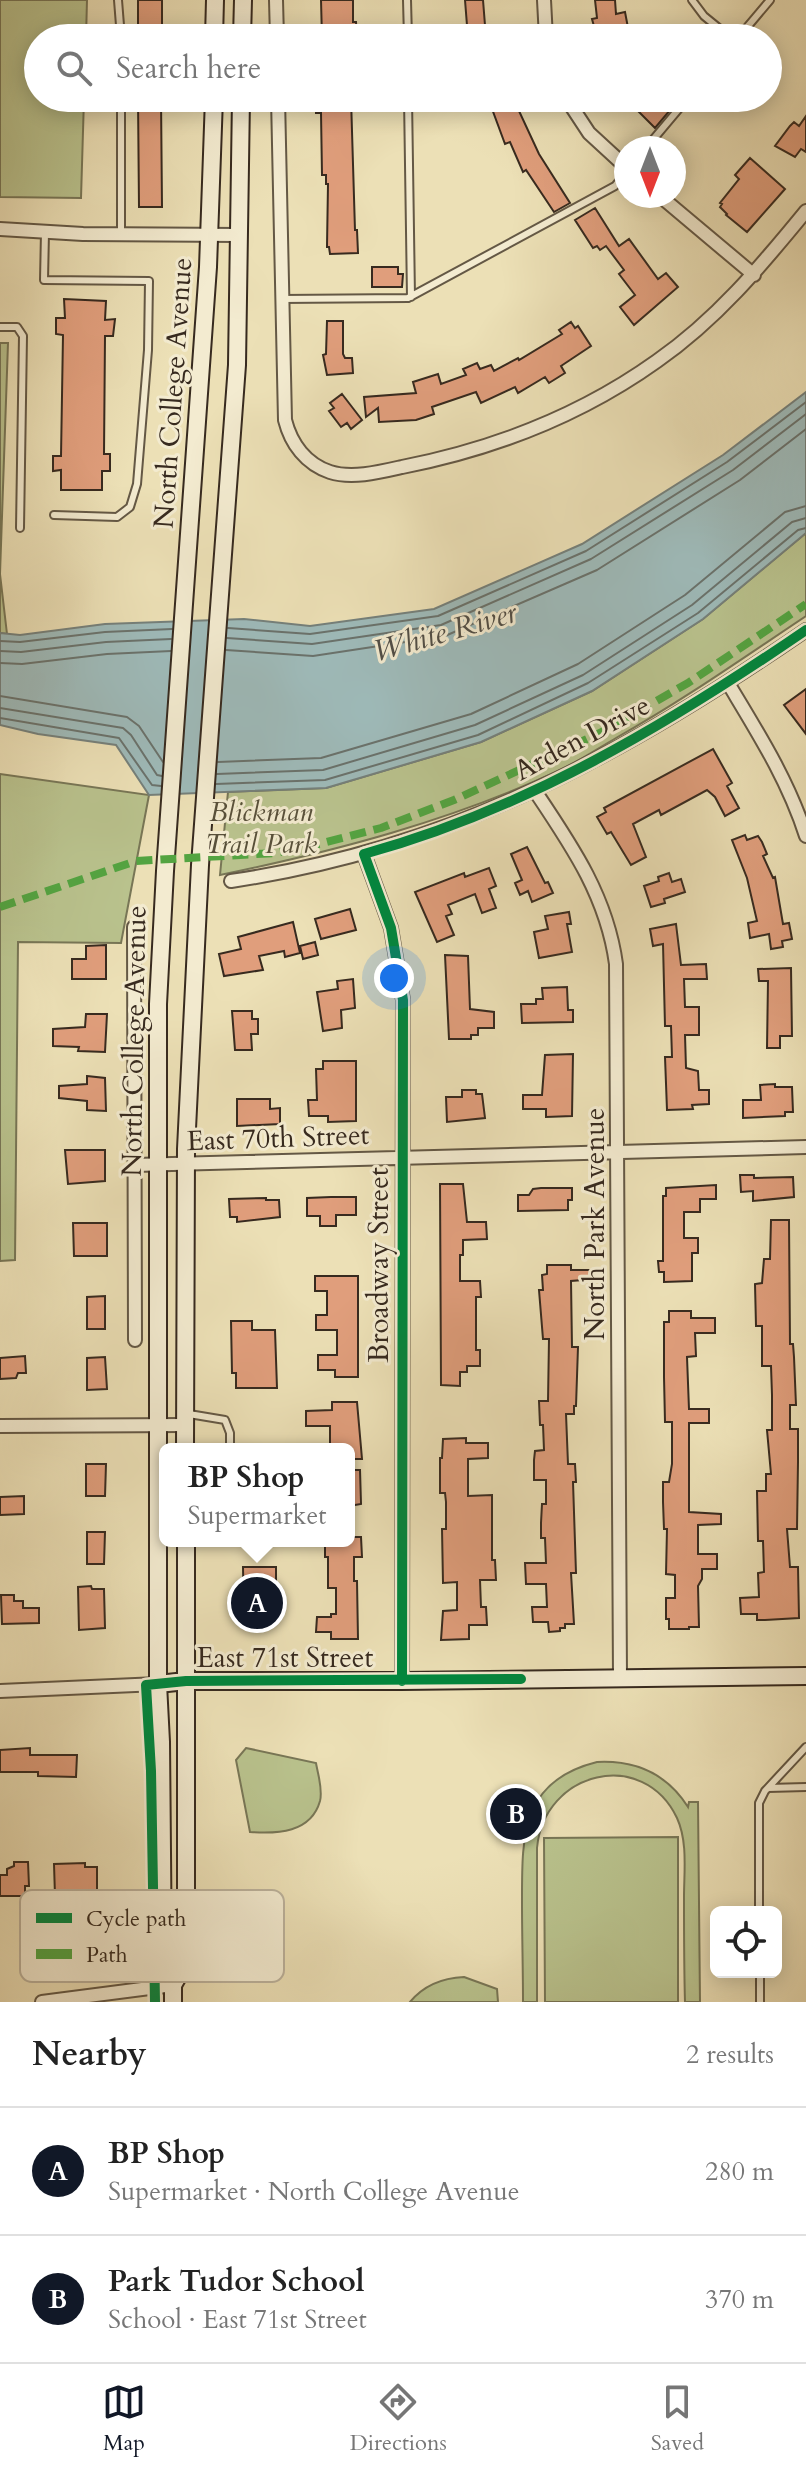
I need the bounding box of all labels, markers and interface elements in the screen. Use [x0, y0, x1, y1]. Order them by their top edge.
search box [24, 24, 782, 112]
icon: search [52, 46, 96, 90]
text: Search here [116, 48, 261, 89]
north arrow [614, 136, 686, 208]
street label: North College Avenue [145, 256, 201, 530]
water label: White River [368, 592, 523, 672]
street label: Arden Drive [507, 686, 657, 790]
park label: Blickman Trail Park [205, 793, 317, 863]
street label: North College Avenue [113, 905, 155, 1177]
your location [374, 958, 414, 998]
street label: North Park Avenue [576, 1107, 614, 1341]
street label: East 70th Street [186, 1116, 370, 1160]
street label: Broadway Street [360, 1167, 398, 1363]
popup [159, 1443, 355, 1547]
text: BP Shop [187, 1457, 305, 1498]
text: Supermarket [187, 1498, 327, 1533]
pin: A [231, 1573, 283, 1633]
street label: East 71st Street [197, 1639, 374, 1677]
pin: B [490, 1784, 542, 1844]
legend [20, 1890, 284, 1982]
text: Cycle path [86, 1904, 186, 1934]
map controls [710, 1906, 782, 1978]
button: locate [710, 1906, 782, 1978]
text: Path [86, 1940, 128, 1970]
text: Nearby [32, 2031, 147, 2077]
text: 2 results [686, 2037, 774, 2072]
text: BP Shop [108, 2133, 225, 2174]
text: A [48, 2154, 68, 2189]
text: 280 m [705, 2154, 774, 2189]
text: Supermarket · North College Avenue [108, 2174, 519, 2209]
text: Park Tudor School [108, 2261, 364, 2302]
text: B [49, 2282, 67, 2317]
text: 370 m [705, 2282, 774, 2317]
text: School · East 71st Street [108, 2302, 367, 2337]
tab: Map [102, 2380, 146, 2458]
tab: Directions [350, 2380, 447, 2458]
tab: Saved [651, 2380, 704, 2458]

